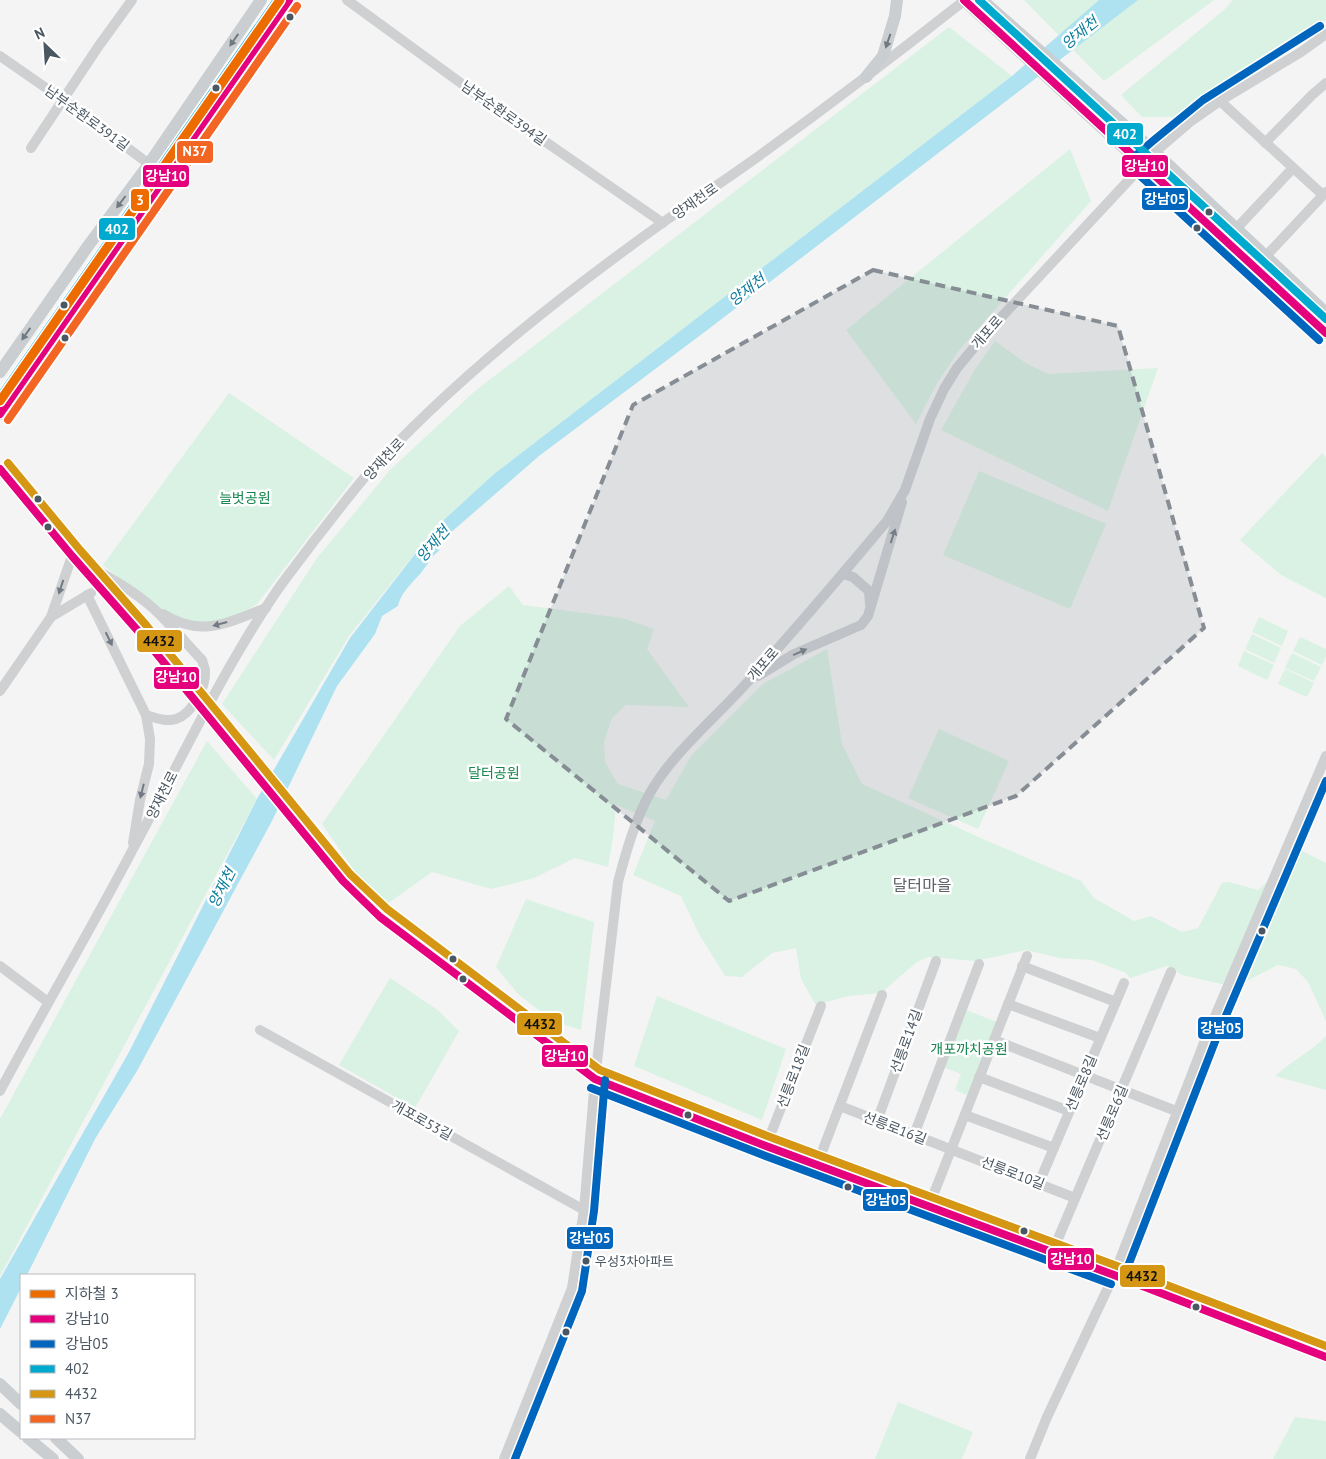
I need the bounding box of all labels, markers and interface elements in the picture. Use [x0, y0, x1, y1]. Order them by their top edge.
water label: 양재천 [1058, 11, 1103, 53]
unlabelled marker [285, 12, 295, 22]
north arrow [20, 20, 70, 70]
text: N [32, 23, 47, 43]
one-way arrow [229, 33, 239, 47]
one-way arrow [884, 34, 892, 49]
street label: 남부순환로394길 [458, 77, 550, 149]
street label: 남부순환로391길 [41, 81, 133, 155]
unlabelled marker [211, 83, 221, 93]
line badge: 402 [1106, 122, 1144, 146]
text: 402 [1113, 125, 1137, 143]
line badge: N37 [176, 140, 214, 164]
text: N37 [182, 142, 208, 160]
line badge: 강남10 [1121, 154, 1169, 178]
text: 강남10 [1124, 157, 1166, 175]
line badge: 강남10 [142, 164, 190, 188]
text: 강남10 [145, 167, 187, 185]
street label: 양재천로 [669, 179, 721, 223]
line badge: 강남05 [1141, 187, 1189, 211]
line badge: 3 [130, 188, 150, 212]
text: 강남05 [1144, 190, 1186, 208]
text: 3 [136, 191, 144, 209]
one-way arrow [115, 195, 126, 208]
unlabelled marker [1204, 207, 1214, 217]
line badge: 402 [98, 217, 136, 241]
text: 402 [105, 220, 129, 238]
unlabelled marker [1192, 223, 1202, 233]
water label: 양재천 [724, 268, 771, 310]
unlabelled marker [59, 300, 69, 310]
street label: 개포로 [968, 311, 1007, 352]
one-way arrow [21, 328, 31, 341]
unlabelled marker [60, 333, 70, 343]
street label: 양재천로 [360, 434, 408, 484]
park label: 늘벗공원 [219, 489, 271, 507]
unlabelled marker [33, 494, 43, 504]
water label: 양재천 [412, 520, 455, 566]
unlabelled marker [43, 522, 53, 532]
one-way arrow [890, 528, 897, 543]
one-way arrow [57, 579, 65, 594]
one-way arrow [213, 621, 228, 629]
line badge: 4432 [136, 629, 183, 653]
one-way arrow [105, 632, 113, 646]
text: 4432 [143, 632, 175, 650]
street label: 개포로 [744, 643, 783, 684]
one-way arrow [793, 648, 807, 656]
line badge: 강남10 [153, 666, 200, 690]
text: 강남10 [155, 668, 197, 686]
park label: 달터공원 [468, 764, 520, 782]
street label: 양재천로 [142, 768, 182, 822]
one-way arrow [138, 784, 146, 799]
water label: 양재천 [204, 863, 240, 911]
district label: 달터마을 [893, 875, 951, 895]
unlabelled marker [1257, 926, 1267, 936]
unlabelled marker [448, 954, 458, 964]
unlabelled marker [458, 974, 468, 984]
street label: 선릉로14길 [886, 1007, 926, 1075]
line badge: 4432 [516, 1012, 563, 1036]
text: 4432 [524, 1015, 556, 1033]
line badge: 강남05 [1197, 1016, 1244, 1040]
text: 강남05 [1200, 1019, 1242, 1037]
park label: 개포까치공원 [930, 1040, 1008, 1058]
street label: 선릉로18길 [773, 1042, 813, 1110]
line badge: 강남10 [541, 1044, 589, 1068]
text: 강남10 [544, 1047, 586, 1065]
street label: 선릉로8길 [1061, 1052, 1101, 1114]
street label: 선릉로6길 [1092, 1082, 1132, 1144]
street label: 개포로53길 [388, 1096, 456, 1144]
street label: 선릉로16길 [861, 1108, 929, 1148]
unlabelled marker [683, 1110, 693, 1120]
street label: 선릉로10길 [979, 1153, 1047, 1193]
unlabelled marker [843, 1182, 853, 1192]
line badge: 강남05 [862, 1188, 909, 1212]
text: 강남05 [865, 1191, 907, 1209]
line badge: 강남05 [566, 1226, 614, 1250]
unlabelled marker [1019, 1226, 1029, 1236]
text: 강남05 [569, 1229, 611, 1247]
line badge: 강남10 [1047, 1247, 1095, 1271]
text: 강남10 [1050, 1250, 1092, 1268]
place label: 우성3차아파트 [595, 1253, 674, 1270]
marker: 우성3차아파트 [581, 1256, 591, 1266]
line badge: 4432 [1119, 1264, 1166, 1288]
text: 4432 [1126, 1267, 1158, 1285]
legend [20, 1274, 195, 1439]
text: 지하철 3 [65, 1284, 119, 1303]
unlabelled marker [1191, 1302, 1201, 1312]
text: 강남10 [65, 1309, 109, 1328]
unlabelled marker [561, 1327, 571, 1337]
text: 강남05 [65, 1334, 109, 1353]
text: 402 [65, 1359, 90, 1378]
text: 4432 [65, 1384, 98, 1403]
text: N37 [65, 1409, 91, 1428]

